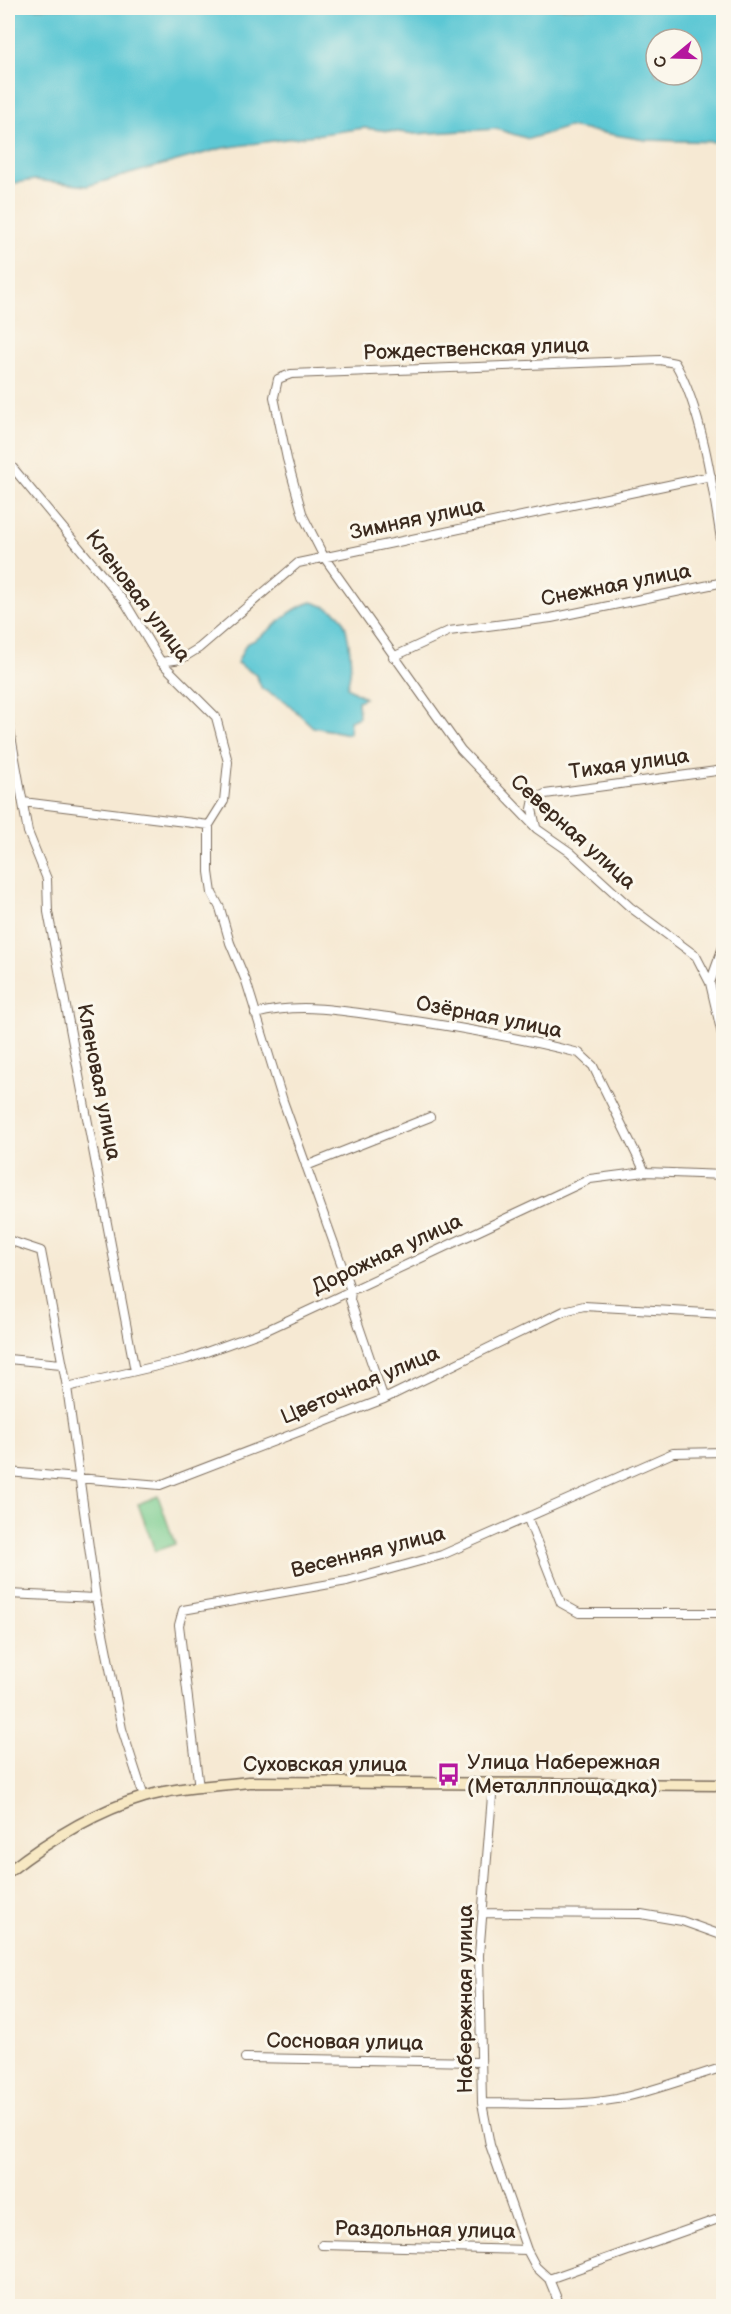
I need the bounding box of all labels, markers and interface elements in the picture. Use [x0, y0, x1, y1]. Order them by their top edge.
north arrow [644, 27, 704, 87]
text: С [650, 53, 672, 70]
street label: Рождественская улица [362, 333, 590, 365]
street label: Зимняя улица [347, 492, 487, 545]
street label: Кленовая улица [80, 525, 196, 667]
street label: Снежная улица [539, 558, 694, 612]
street label: Тихая улица [567, 743, 691, 785]
street label: Северная улица [505, 769, 641, 895]
street label: Озёрная улица [414, 991, 565, 1044]
street label: Кленовая улица [72, 1002, 127, 1163]
street label: Дорожная улица [308, 1208, 467, 1300]
street label: Цветочная улица [277, 1340, 444, 1430]
street label: Весенняя улица [288, 1521, 448, 1583]
place label: Улица Набережная (Металлплощадка) [467, 1750, 660, 1799]
street label: Суховская улица [243, 1752, 408, 1777]
bus stop icon: Улица Набережная (Металлплощадка) [436, 1761, 462, 1787]
street label: Набережная улица [453, 1904, 478, 2094]
street label: Сосновая улица [266, 2028, 424, 2056]
street label: Раздольная улица [334, 2216, 516, 2244]

